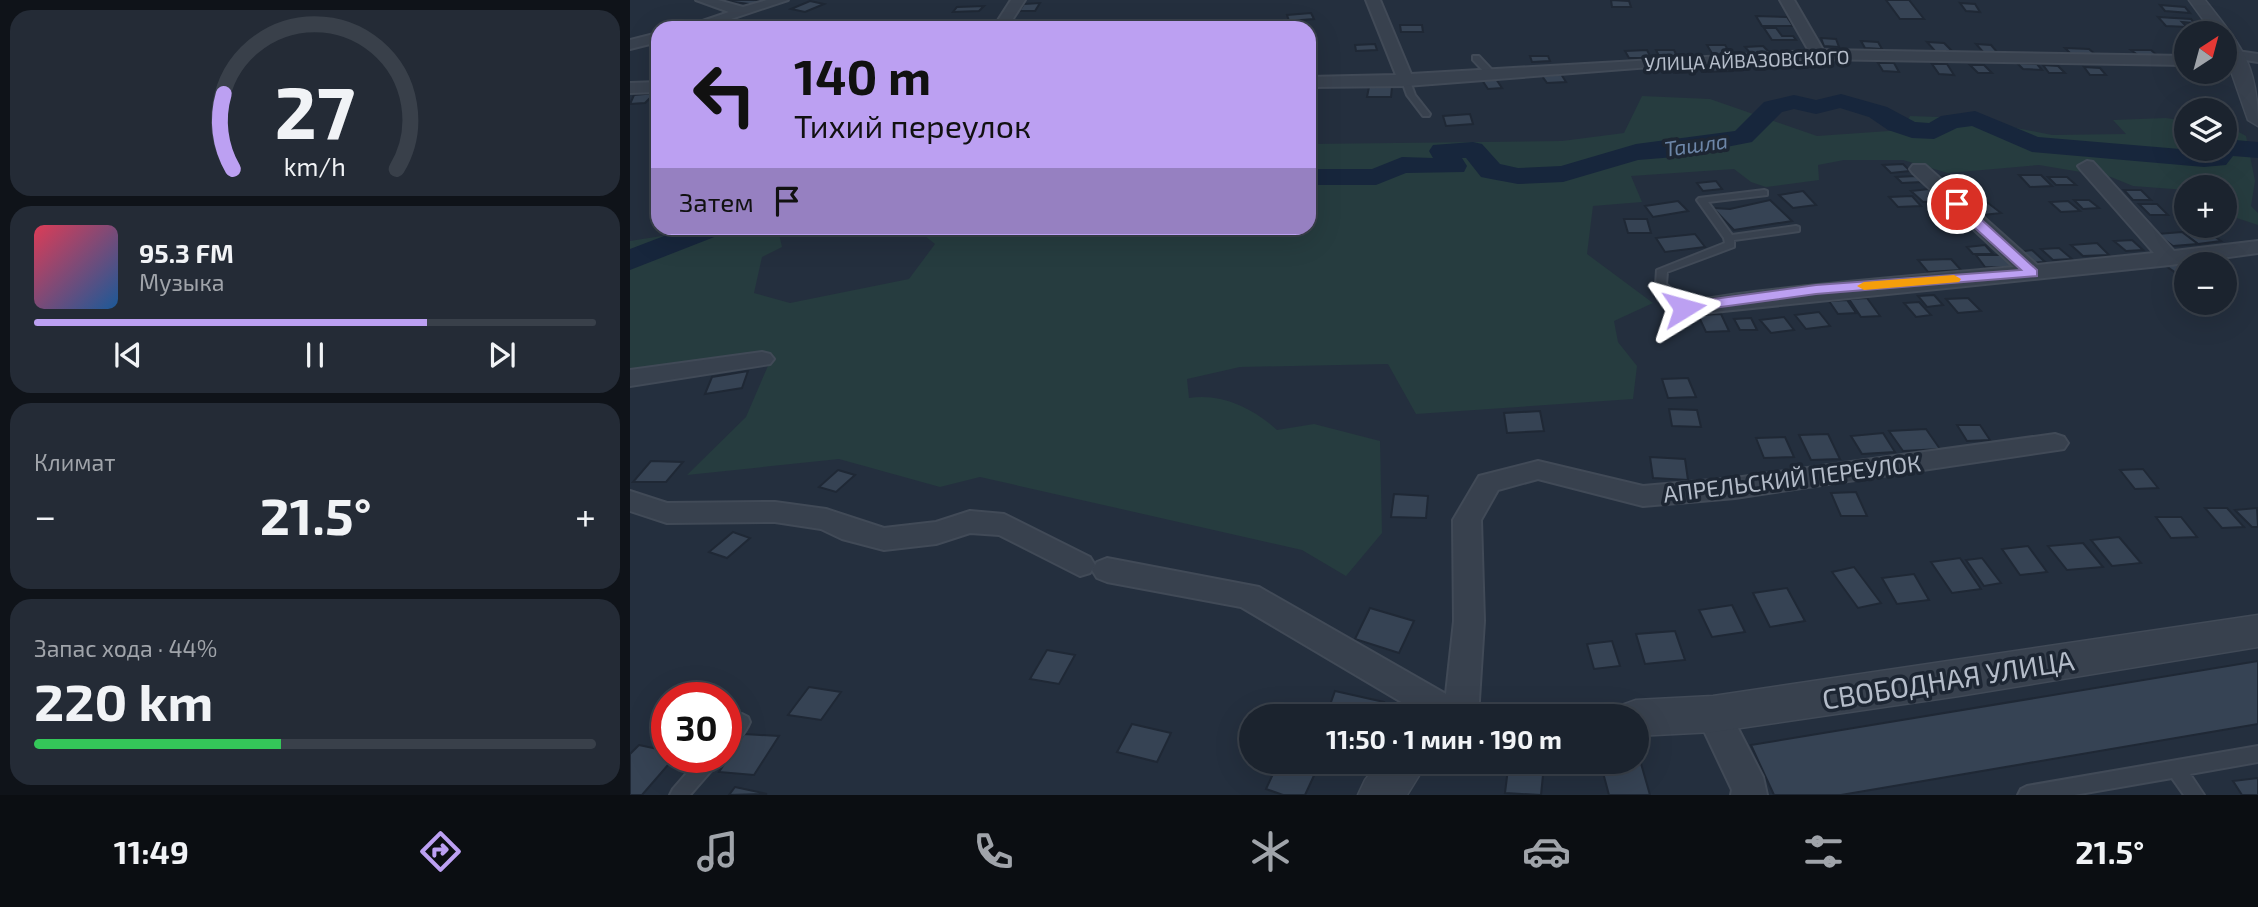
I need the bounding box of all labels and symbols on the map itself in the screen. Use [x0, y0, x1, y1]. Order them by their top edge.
north arrow [2174, 21, 2236, 84]
street label: УЛИЦА АЙВАЗОВСКОГО [1644, 45, 1850, 75]
water label: Ташла [1663, 127, 1729, 161]
pin [1927, 174, 1987, 234]
position arrow [1647, 271, 1721, 345]
street label: АПРЕЛЬСКИЙ ПЕРЕУЛОК [1662, 448, 1923, 508]
street label: СВОБОДНАЯ УЛИЦА [1820, 642, 2077, 716]
speed limit sign: 30 [651, 682, 742, 773]

